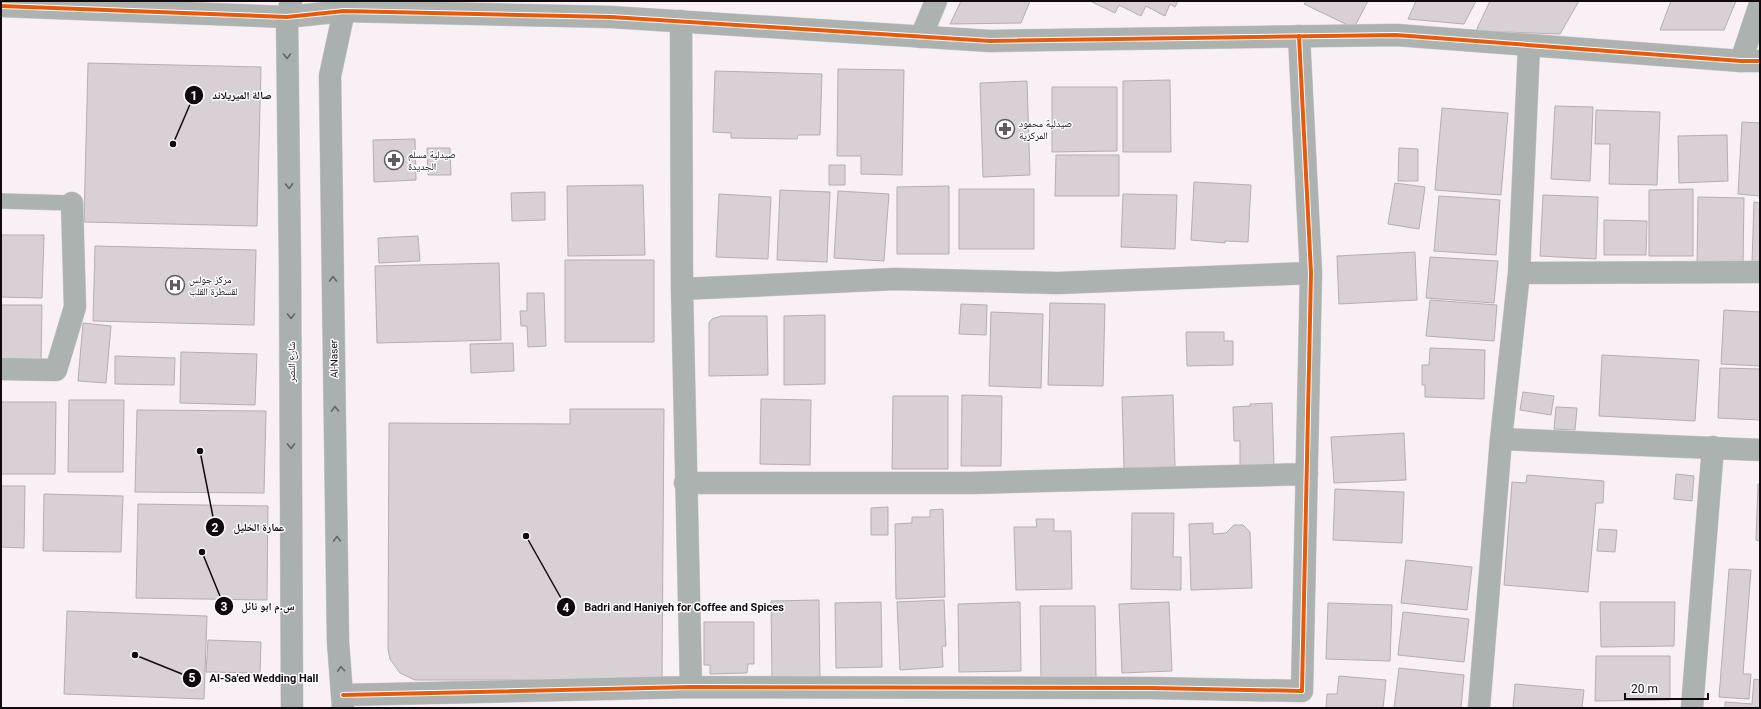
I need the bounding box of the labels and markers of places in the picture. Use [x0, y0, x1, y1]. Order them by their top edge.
callout: صالة الميريلاند [184, 84, 279, 107]
pharmacy icon: صيدلية محمود المركزية [994, 118, 1016, 140]
place label: صيدلية محمود المركزية [1019, 118, 1072, 141]
pharmacy icon: صيدلية مسلم الجديدة [383, 149, 405, 171]
place label: صيدلية مسلم الجديدة [408, 149, 456, 172]
hospital icon: مركز جولس لقسطرة القلب [164, 274, 186, 296]
place label: مركز جولس لقسطرة القلب [189, 274, 238, 297]
callout: عمارة الخليل [205, 516, 293, 539]
callout: س.م ابو نائل [214, 595, 303, 618]
callout: Badri and Haniyeh for Coffee and Spices [556, 596, 792, 619]
callout: Al-Sa'ed Wedding Hall [182, 667, 327, 690]

